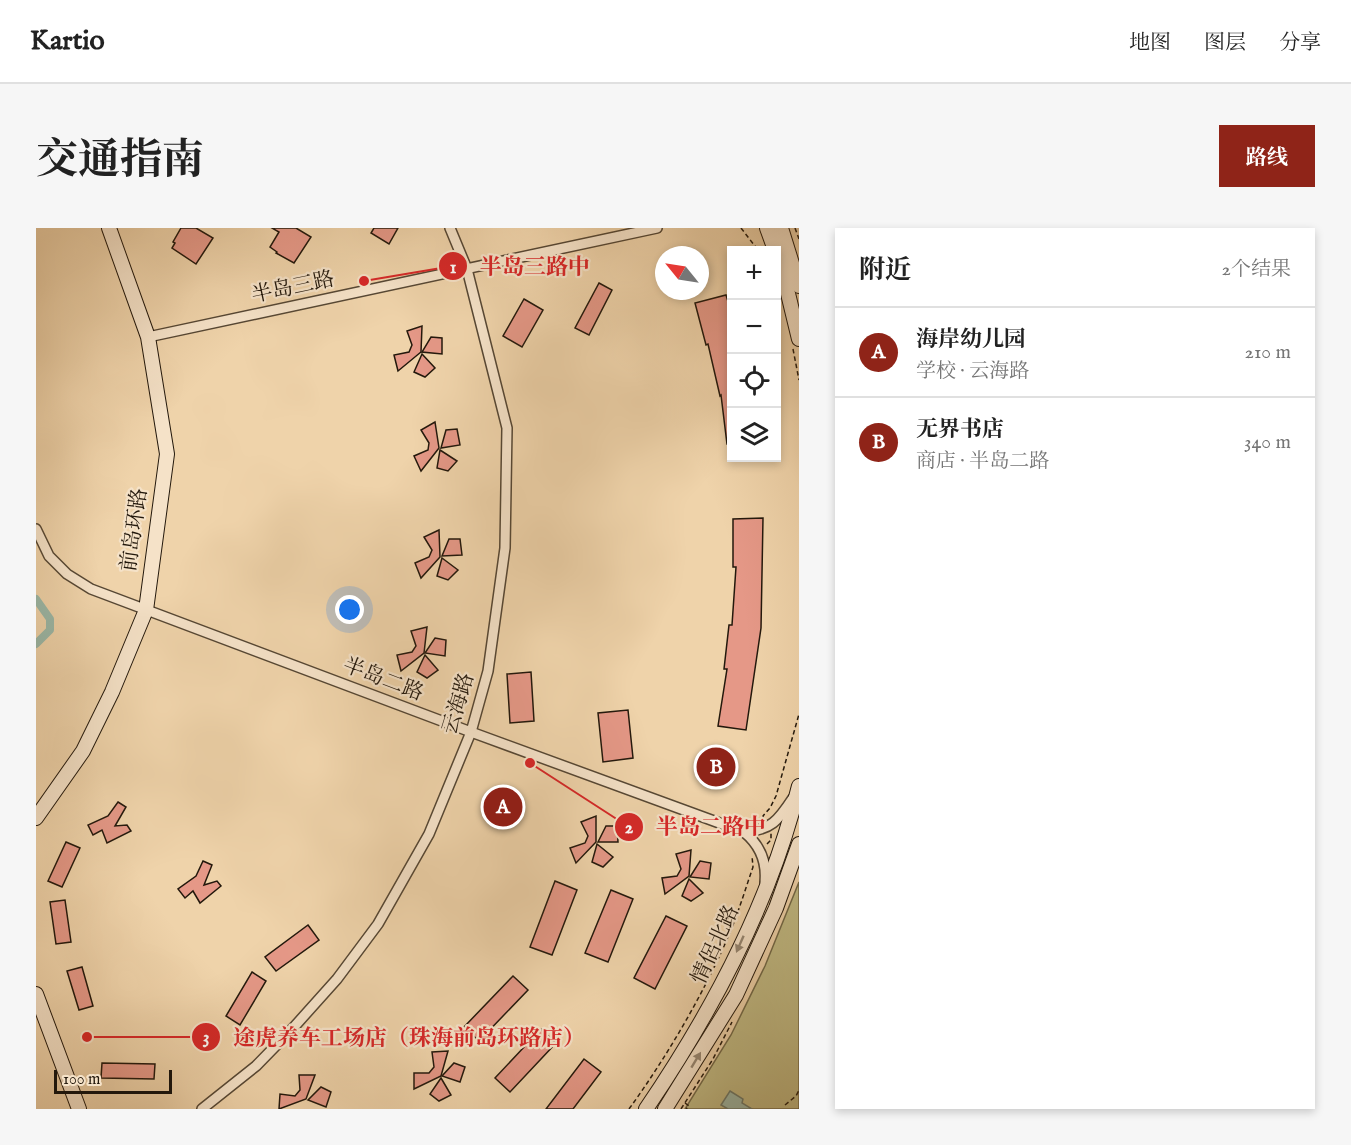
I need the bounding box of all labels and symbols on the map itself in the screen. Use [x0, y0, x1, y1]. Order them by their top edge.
callout: 半岛三路中 [438, 246, 602, 286]
north arrow [655, 246, 709, 300]
text: 半岛三路中 [480, 254, 590, 282]
text: 1 [450, 257, 457, 280]
street label: 半岛三路 [249, 266, 337, 310]
street label: 前岛环路 [116, 487, 154, 573]
your location [335, 595, 364, 624]
street label: 半岛二路 [339, 652, 427, 708]
street label: 云海路 [437, 670, 481, 738]
pin: B [696, 744, 736, 790]
pin: A [484, 784, 522, 830]
callout: 半岛二路中 [614, 807, 778, 847]
text: 半岛二路中 [656, 814, 766, 842]
text: 2 [625, 817, 634, 840]
street label: 情侶北路 [686, 901, 746, 989]
one-way arrow [735, 936, 745, 954]
callout: 途虎养车工场店（珠海前岛环路店） [191, 1017, 597, 1057]
text: 途虎养车工场店（珠海前岛环路店） [233, 1025, 585, 1053]
text: 3 [203, 1027, 209, 1050]
one-way arrow [691, 1052, 702, 1068]
scale bar [54, 1067, 172, 1094]

